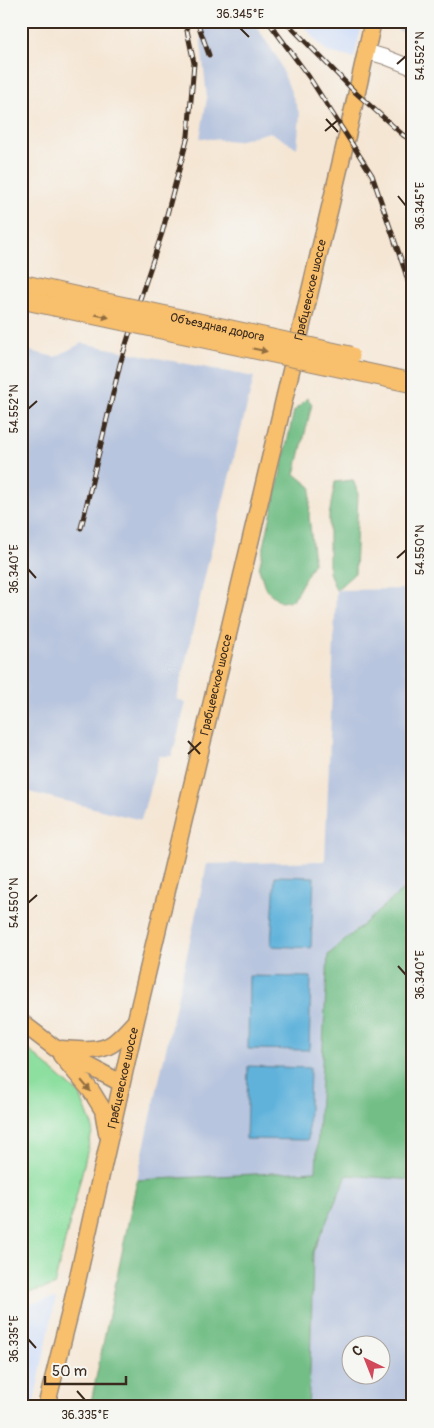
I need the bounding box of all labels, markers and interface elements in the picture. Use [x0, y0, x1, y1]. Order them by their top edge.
text: 36.345°E [216, 7, 264, 22]
text: 54.552°N [413, 31, 428, 81]
text: 36.345°E [413, 182, 428, 230]
street label: Грабцевское шоссе [291, 238, 330, 342]
street label: Объездная дорога [169, 310, 266, 345]
one-way arrow [94, 312, 109, 320]
one-way arrow [253, 346, 268, 354]
text: 54.552°N [7, 384, 22, 434]
text: 54.550°N [413, 525, 428, 575]
text: 36.340°E [7, 544, 22, 594]
street label: Грабцевское шоссе [197, 633, 236, 737]
text: 54.550°N [7, 878, 22, 928]
text: 36.340°E [413, 950, 428, 1000]
street label: Грабцевское шоссе [105, 1026, 142, 1130]
one-way arrow [81, 1079, 92, 1092]
text: 36.335°E [7, 1315, 22, 1363]
north arrow [342, 1336, 392, 1386]
text: С [349, 1341, 367, 1360]
scale bar [45, 1353, 126, 1385]
text: 50 m [52, 1362, 87, 1381]
text: 36.335°E [61, 1408, 109, 1423]

